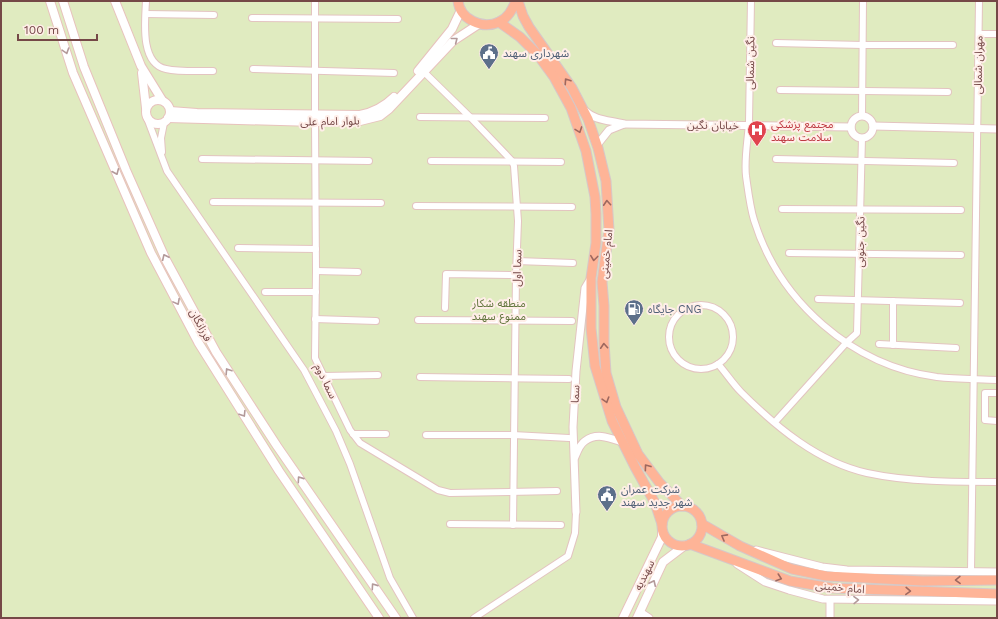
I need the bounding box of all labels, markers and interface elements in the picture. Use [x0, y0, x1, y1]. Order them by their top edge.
scale bar [18, 16, 97, 42]
text: 100 m [24, 23, 59, 37]
street label: مهران شمالی [971, 35, 986, 94]
street label: نگین شمالی [744, 36, 758, 90]
one-way arrow [450, 38, 457, 45]
public building icon: شهرداری سهند [478, 42, 500, 70]
place label: شهرداری سهند [503, 47, 569, 60]
one-way arrow [62, 48, 70, 55]
one-way arrow [564, 78, 572, 85]
street label: بلوار امام علی [300, 114, 360, 130]
place label: مجتمع پزشکی سلامت سهند [771, 118, 834, 144]
street label: خیابان نگین [687, 119, 740, 133]
hospital icon: مجتمع پزشکی سلامت سهند [746, 119, 768, 147]
one-way arrow [574, 126, 582, 133]
one-way arrow [111, 167, 119, 175]
one-way arrow [603, 200, 612, 206]
street label: نگین جنوبی [854, 216, 867, 268]
street label: امام خمینی [597, 229, 617, 279]
street label: سما اول [510, 249, 525, 287]
one-way arrow [162, 254, 170, 261]
one-way arrow [590, 255, 599, 261]
park label: منطقه شکار ممنوع سهند [471, 297, 526, 324]
one-way arrow [172, 298, 180, 305]
fuel station icon: جایگاه CNG [623, 298, 645, 326]
place label: جایگاه CNG [648, 303, 702, 316]
street label: فرزانگان [187, 307, 215, 344]
one-way arrow [600, 343, 609, 349]
street label: سما دوم [311, 362, 340, 402]
one-way arrow [225, 368, 233, 375]
street label: سما [569, 384, 582, 403]
one-way arrow [601, 396, 610, 403]
one-way arrow [239, 410, 246, 417]
one-way arrow [645, 464, 652, 471]
one-way arrow [297, 476, 305, 483]
place label: شرکت عمران شهر جدید سهند [621, 483, 693, 509]
public building icon: شرکت عمران شهر جدید سهند [596, 484, 618, 512]
one-way arrow [721, 534, 728, 542]
street label: سهندیه [631, 557, 658, 593]
one-way arrow [776, 573, 783, 581]
one-way arrow [955, 576, 961, 584]
one-way arrow [648, 579, 656, 587]
street label: امام خمینی [815, 579, 865, 597]
one-way arrow [372, 583, 379, 590]
one-way arrow [905, 586, 911, 595]
one-way arrow [853, 596, 859, 604]

